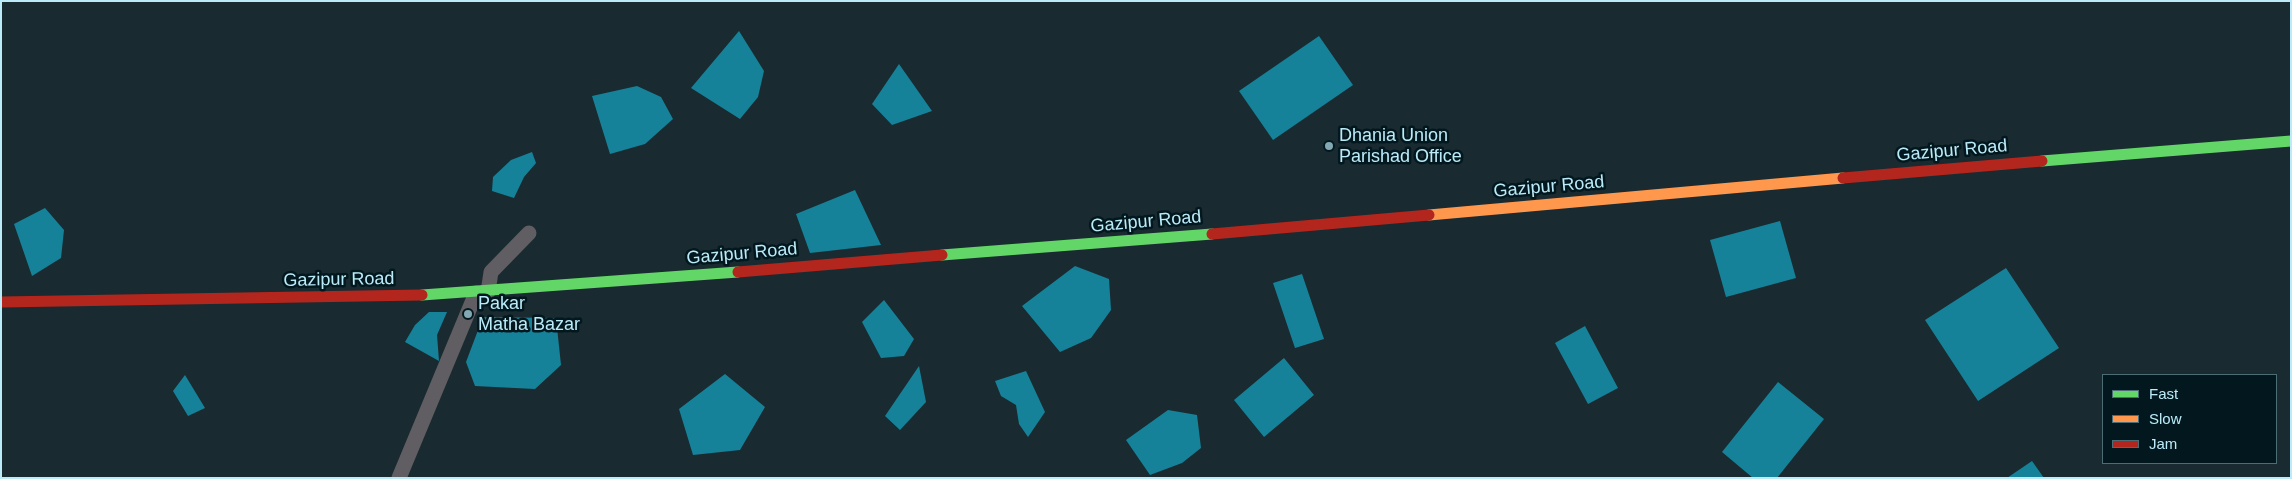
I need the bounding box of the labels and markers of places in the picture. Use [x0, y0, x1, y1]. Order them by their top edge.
place label: Dhania Union Parishad Office [1339, 125, 1462, 168]
marker: Dhania Union Parishad Office [1323, 140, 1335, 152]
place label: Pakar Matha Bazar [478, 293, 580, 336]
marker: Pakar Matha Bazar [462, 308, 474, 320]

